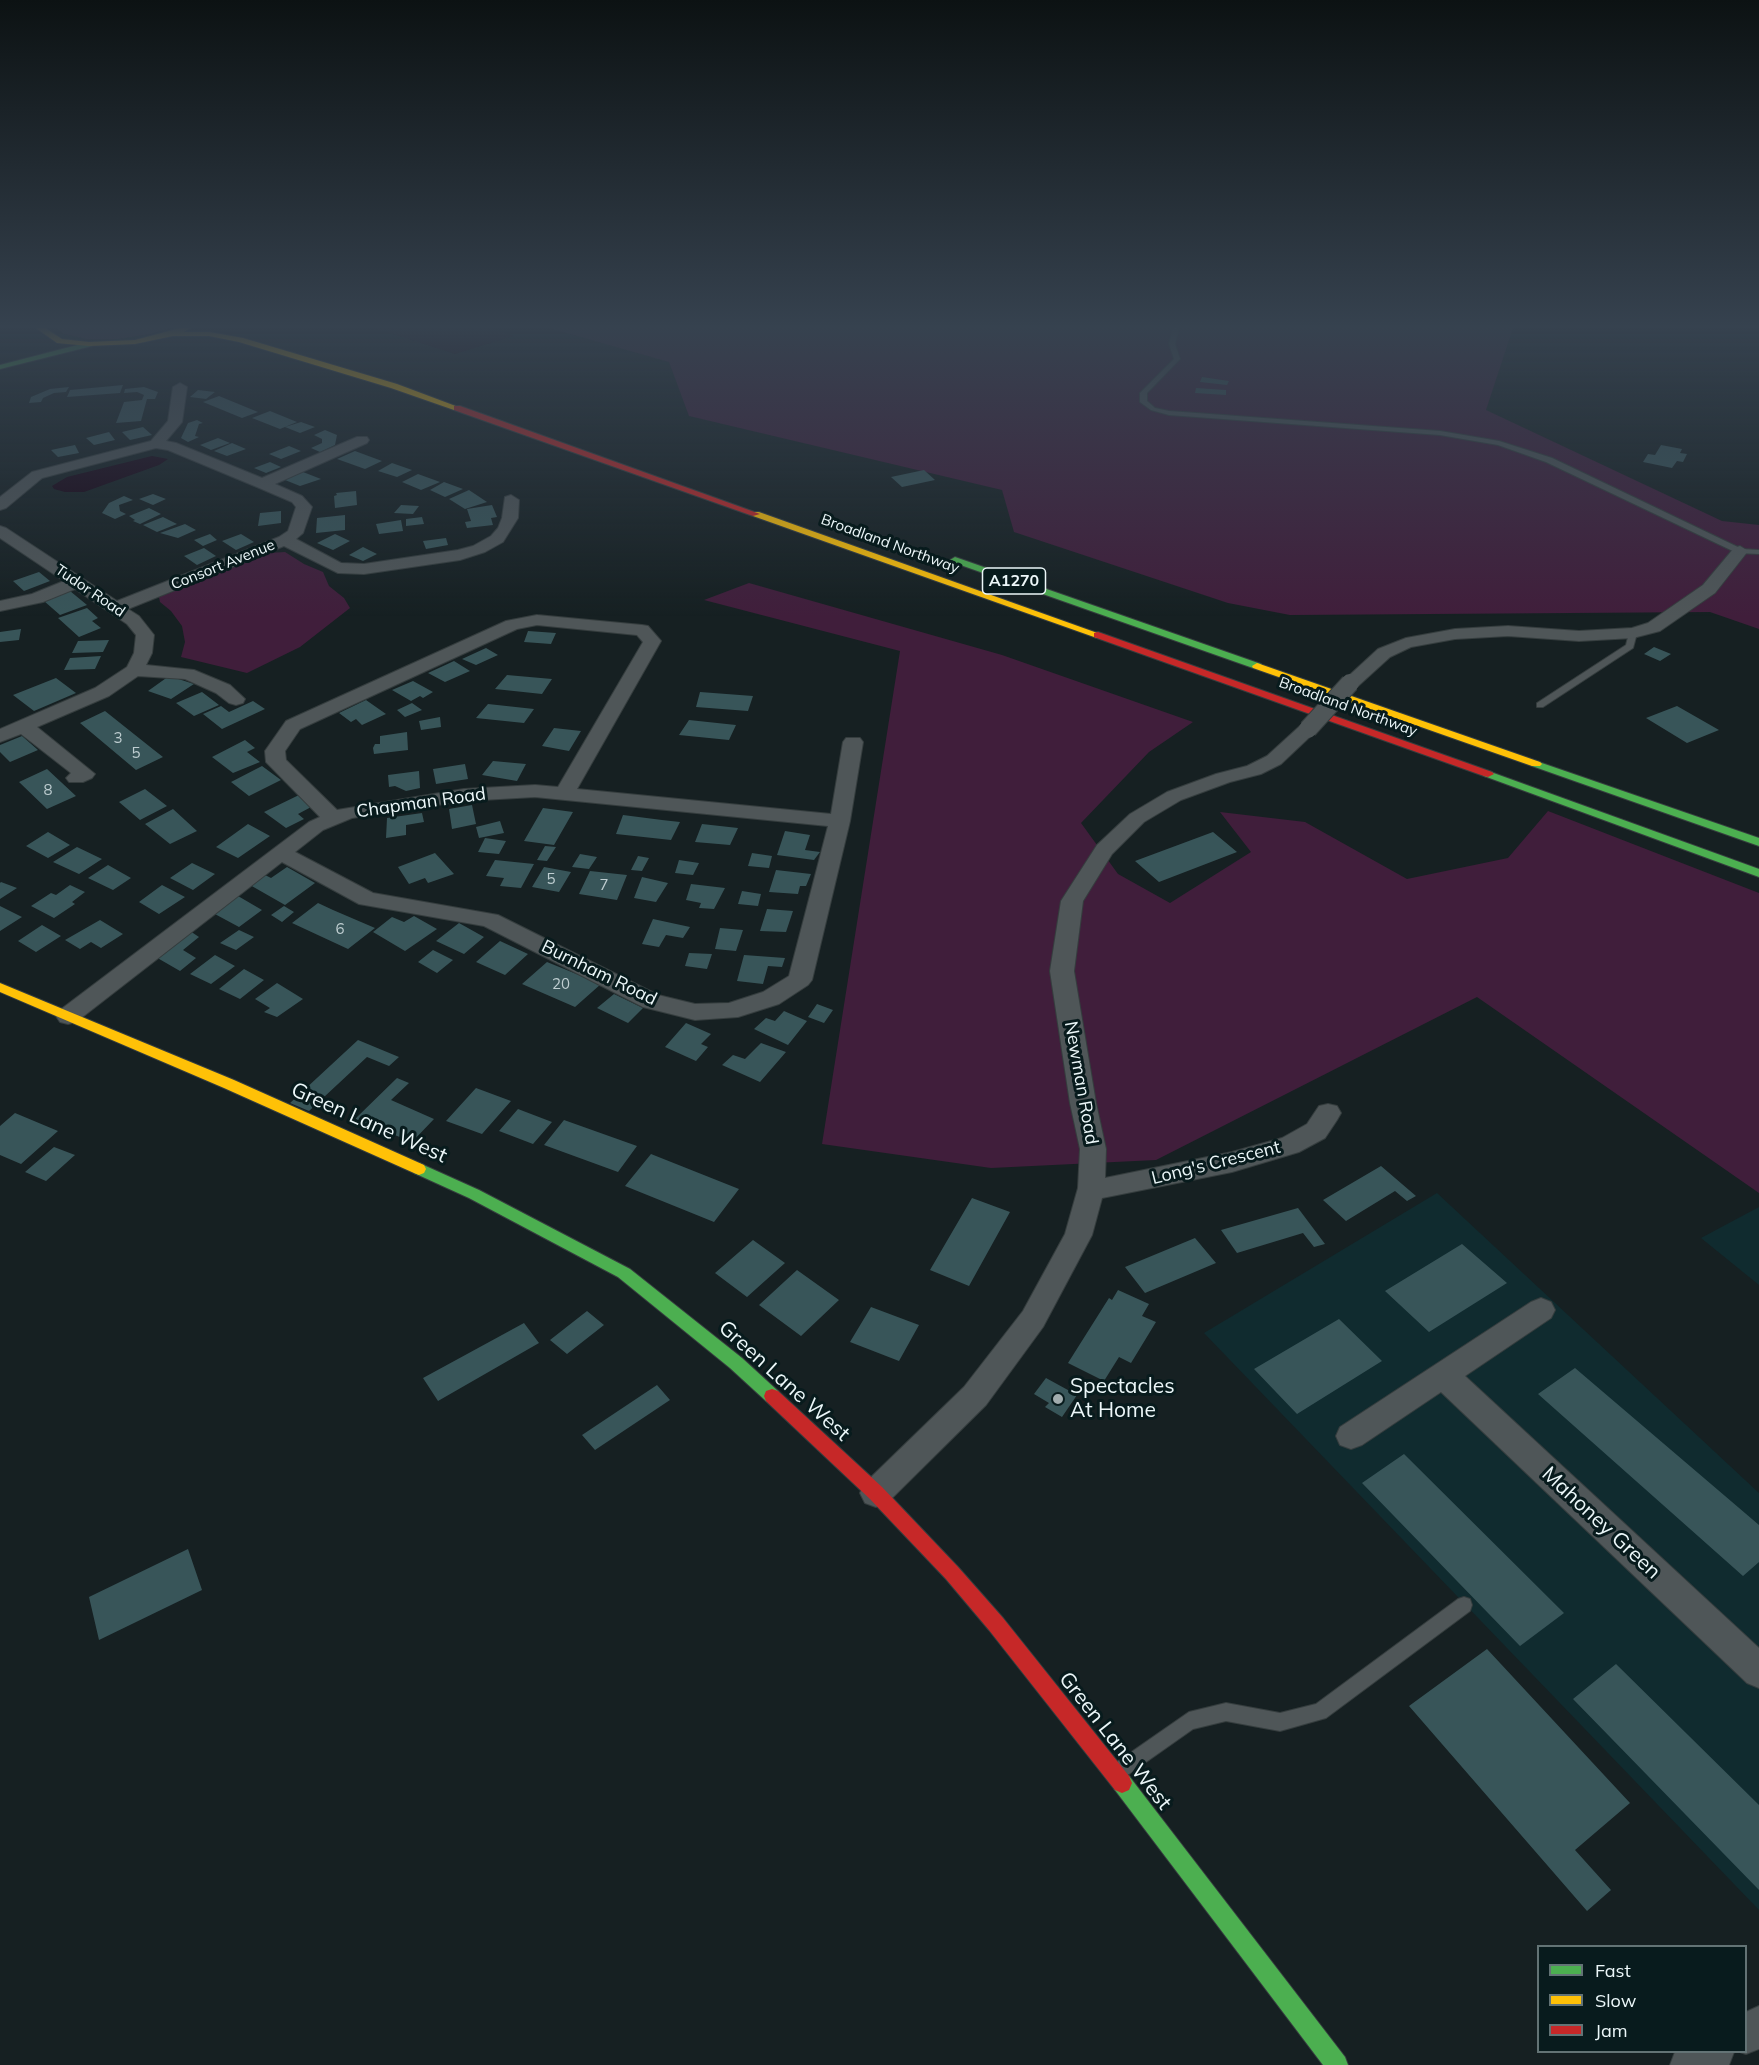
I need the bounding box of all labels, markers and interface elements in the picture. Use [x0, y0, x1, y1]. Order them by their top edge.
street label: Broadland Northway [818, 511, 962, 577]
street label: Consort Avenue [168, 536, 278, 594]
street label: Tudor Road [52, 561, 128, 621]
road number: A1270 [982, 568, 1046, 594]
street label: Broadland Northway [1276, 674, 1420, 740]
house number: 3 [114, 729, 122, 747]
house number: 5 [132, 744, 140, 762]
house number: 8 [44, 781, 52, 799]
street label: Chapman Road [355, 783, 487, 823]
house number: 5 [547, 870, 555, 888]
house number: 7 [600, 876, 608, 894]
house number: 6 [336, 920, 344, 938]
street label: Burnham Road [538, 936, 660, 1010]
house number: 20 [552, 975, 570, 993]
street label: Newman Road [1060, 1020, 1102, 1146]
street label: Green Lane West [287, 1077, 451, 1169]
street label: Long's Crescent [1149, 1137, 1283, 1189]
street label: Green Lane West [713, 1315, 855, 1447]
place label: Spectacles At Home [1070, 1374, 1175, 1424]
marker: Spectacles At Home [1051, 1392, 1065, 1406]
street label: Mahoney Green [1536, 1462, 1666, 1584]
street label: Green Lane West [1053, 1667, 1177, 1815]
legend [1537, 1945, 1747, 2053]
text: Fast [1595, 1959, 1631, 1982]
text: Slow [1595, 1989, 1636, 2012]
text: Jam [1595, 2019, 1628, 2042]

